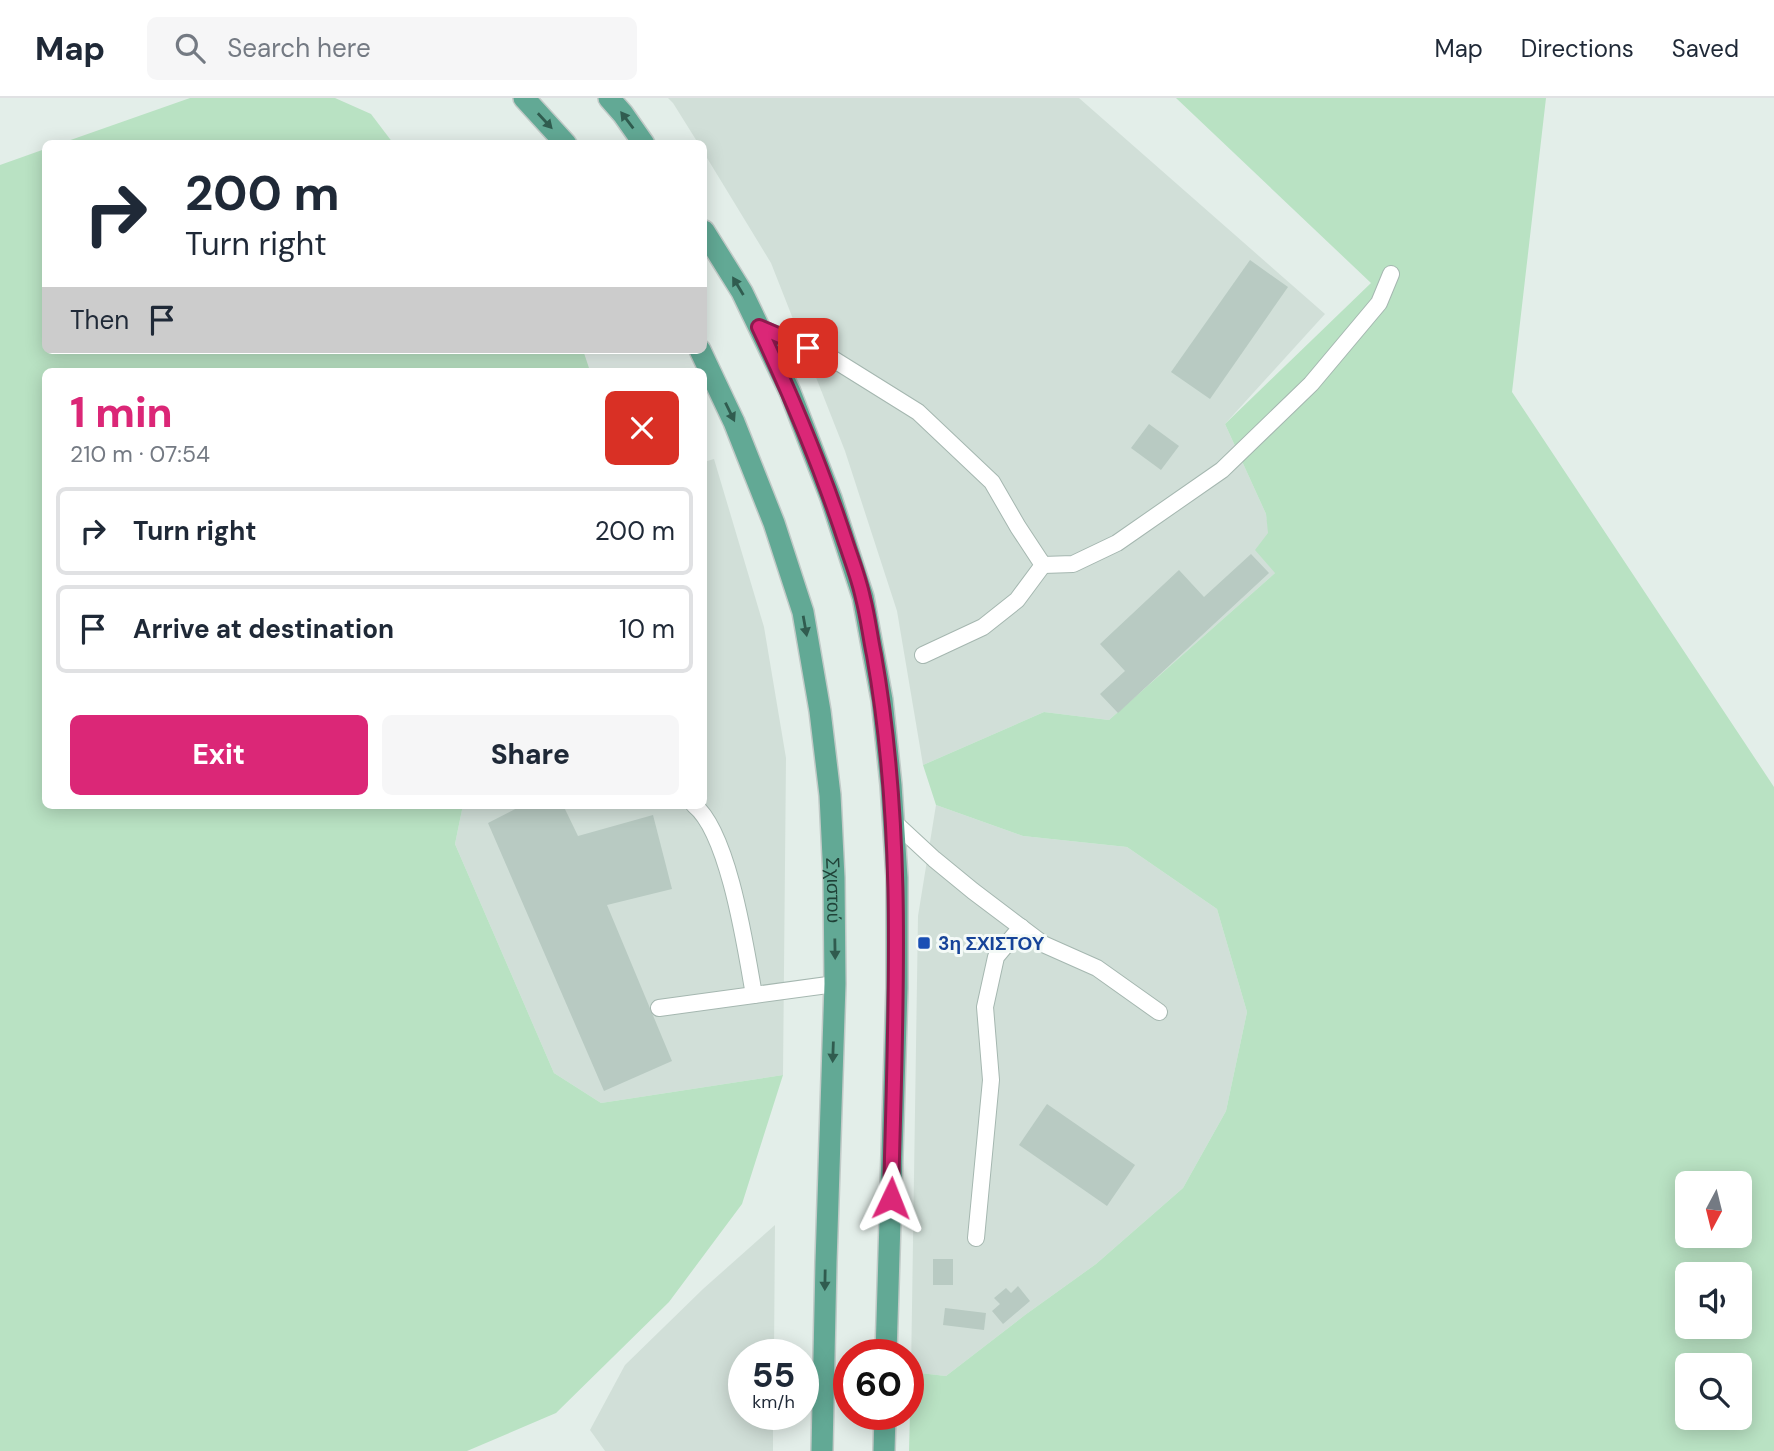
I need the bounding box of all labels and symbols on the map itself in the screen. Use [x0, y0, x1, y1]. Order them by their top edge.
one-way arrow [621, 111, 635, 129]
one-way arrow [537, 112, 553, 130]
one-way arrow [731, 277, 744, 296]
pin [778, 318, 838, 378]
one-way arrow [724, 401, 735, 422]
one-way arrow [800, 615, 811, 637]
street label: Σχιστού [821, 856, 847, 923]
place label: 3η ΣΧΙΣΤΟΥ [938, 931, 1045, 956]
marker: 3η ΣΧΙΣΤΟΥ [916, 935, 932, 951]
one-way arrow [829, 939, 841, 961]
one-way arrow [827, 1041, 838, 1063]
position arrow [854, 1161, 928, 1235]
north arrow [1675, 1171, 1752, 1248]
one-way arrow [820, 1269, 831, 1291]
speed limit sign: 60 [833, 1339, 924, 1430]

